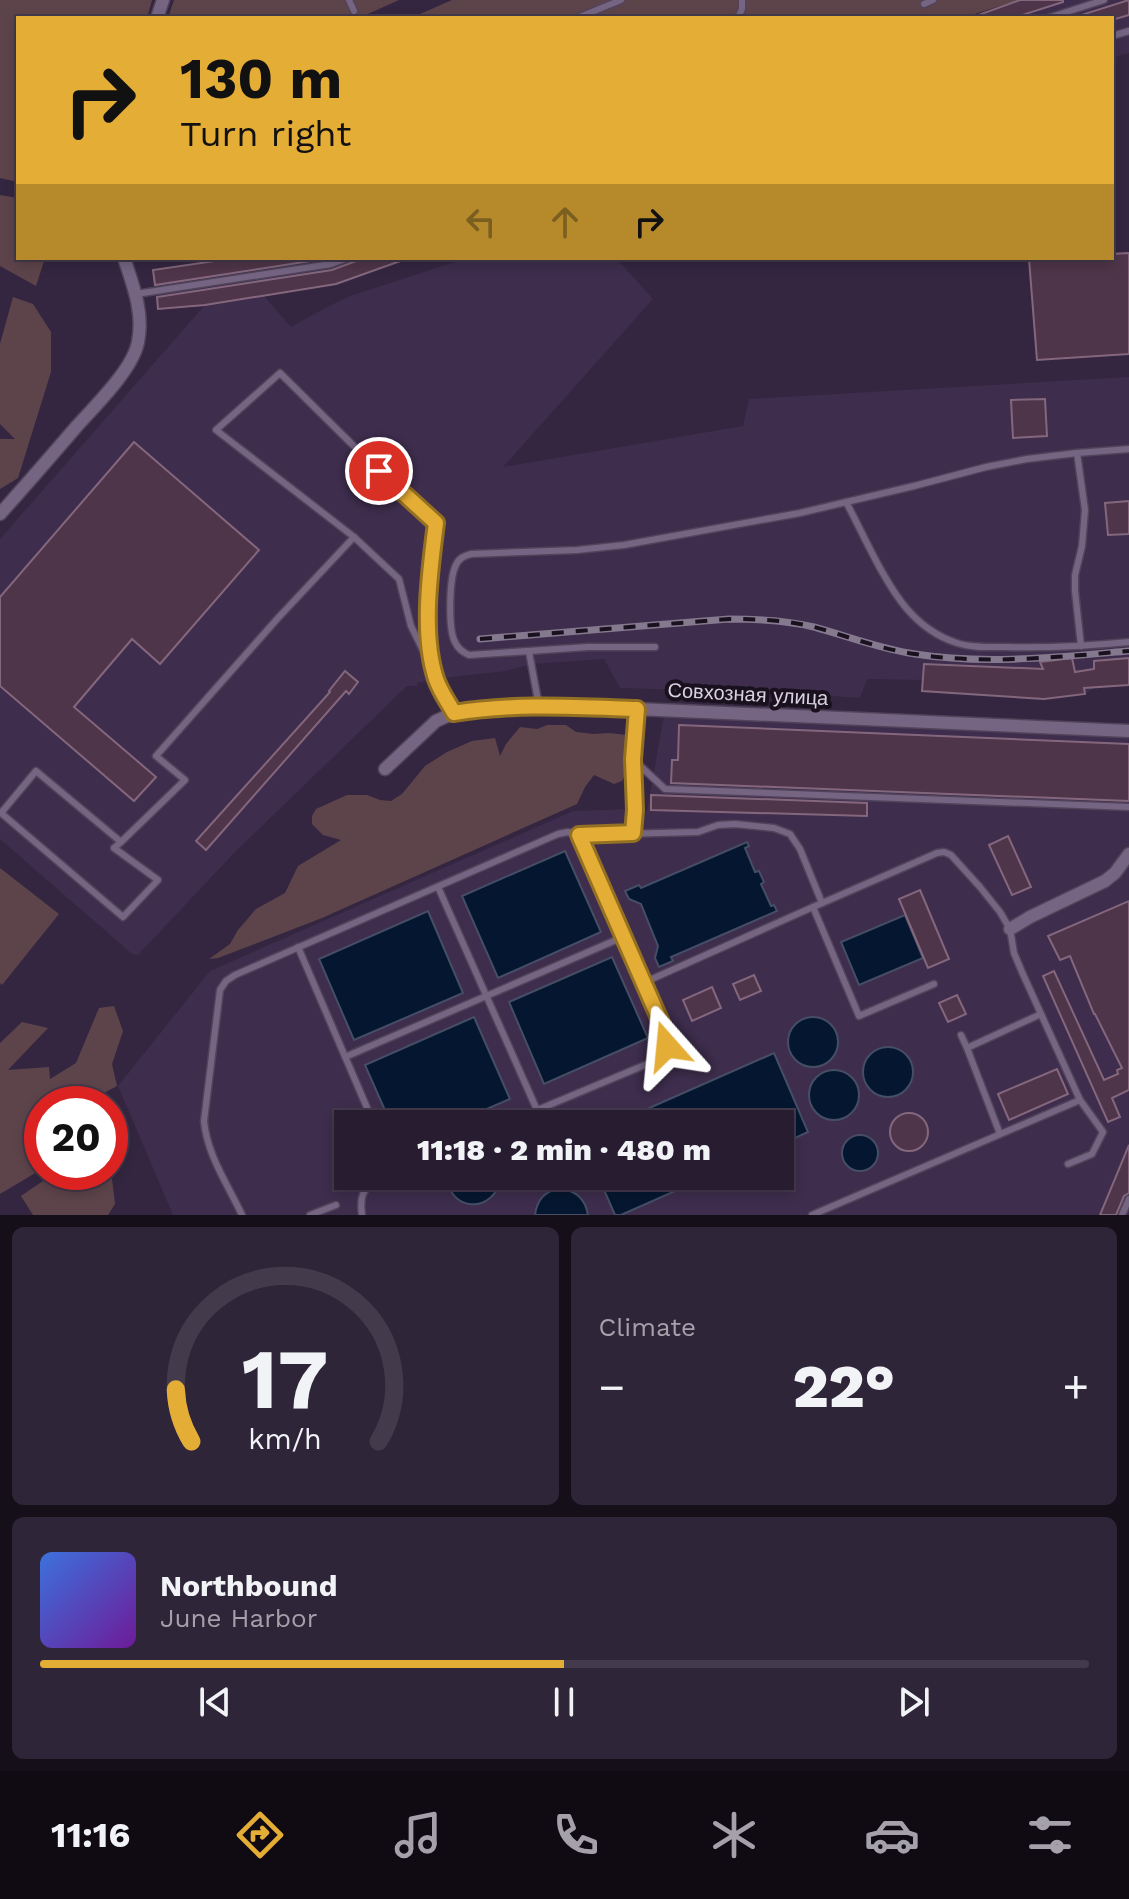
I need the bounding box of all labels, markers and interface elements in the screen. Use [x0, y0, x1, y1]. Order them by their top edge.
text: 130 m [180, 46, 342, 112]
icon: right [48, 48, 152, 152]
text: Turn right [180, 113, 351, 155]
icon: left [459, 200, 503, 244]
icon: ahead [543, 200, 587, 244]
icon: right [627, 200, 671, 244]
pin [345, 437, 413, 505]
icon: arrive [357, 449, 401, 493]
street label: Совхозная улица [667, 678, 830, 710]
position arrow [625, 1004, 709, 1088]
speed limit sign: 20 [24, 1086, 128, 1190]
text: 11:18 · 2 min · 480 m [417, 1132, 711, 1167]
text: Climate [599, 1312, 696, 1342]
text: 17 [242, 1331, 328, 1428]
text: 22° [792, 1351, 895, 1422]
text: − [599, 1361, 625, 1413]
text: + [1062, 1361, 1089, 1413]
text: km/h [248, 1422, 322, 1456]
text: Northbound [160, 1568, 337, 1603]
text: June Harbor [160, 1603, 317, 1633]
icon: previous [193, 1680, 237, 1724]
icon: pause [542, 1680, 586, 1724]
icon: next [892, 1680, 936, 1724]
icon: directions [232, 1807, 288, 1863]
icon: music [390, 1807, 446, 1863]
icon: phone [548, 1807, 604, 1863]
icon: climate [706, 1807, 762, 1863]
icon: car [864, 1807, 920, 1863]
icon: filters [1022, 1807, 1078, 1863]
text: 11:16 [51, 1814, 131, 1856]

